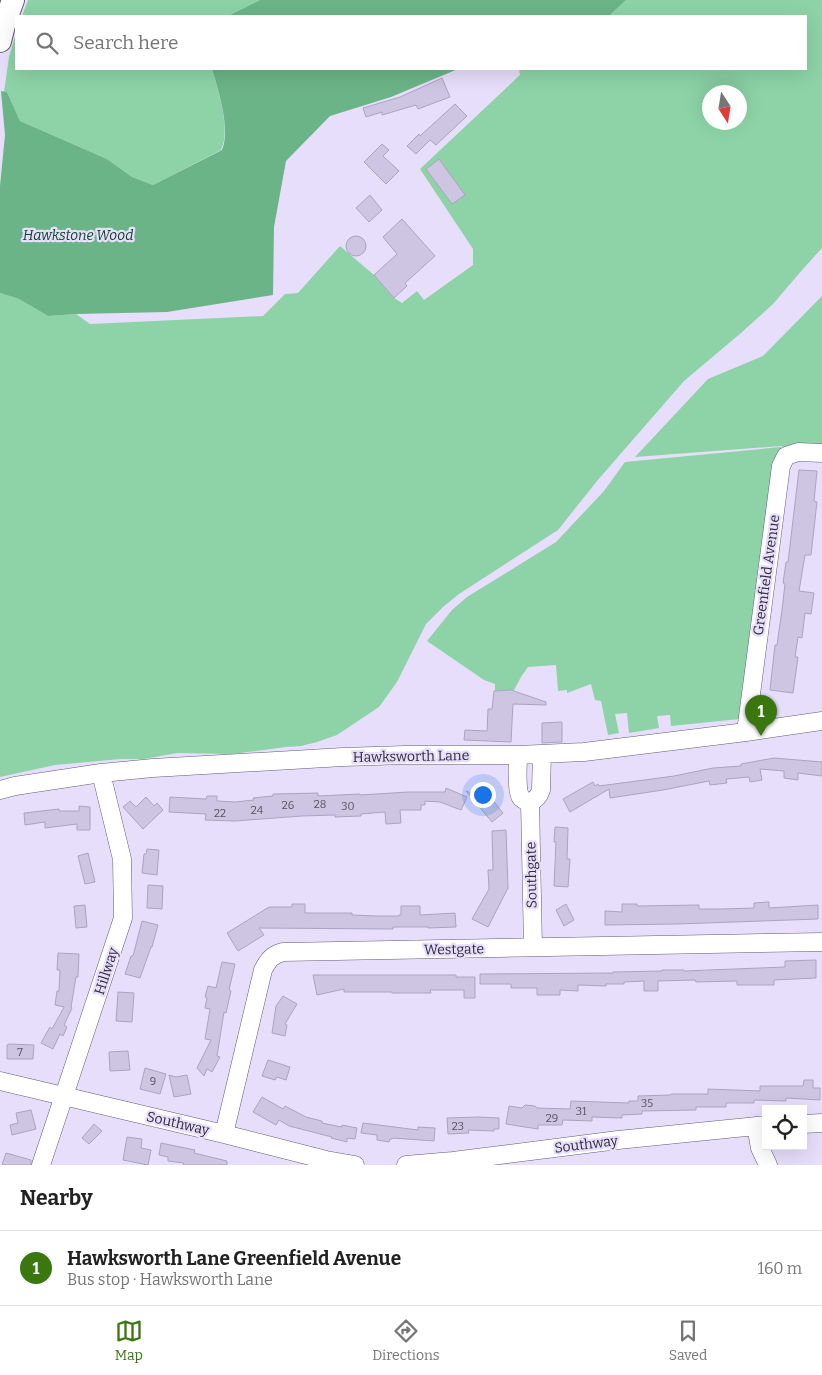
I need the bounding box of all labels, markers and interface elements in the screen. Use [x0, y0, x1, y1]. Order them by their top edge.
search box [15, 15, 807, 70]
icon: search [33, 29, 61, 57]
text: Search here [73, 31, 178, 54]
north arrow [702, 85, 747, 130]
park label: Hawkstone Wood [23, 227, 133, 244]
street label: Greenfield Avenue [750, 514, 783, 636]
pin: 1 [745, 695, 777, 736]
street label: Hawksworth Lane [353, 747, 469, 766]
your location [470, 782, 496, 808]
house number: 28 [314, 798, 326, 811]
house number: 26 [282, 799, 294, 812]
house number: 30 [341, 800, 355, 813]
house number: 24 [251, 804, 264, 817]
house number: 22 [214, 807, 226, 820]
street label: Southgate [522, 842, 541, 908]
street label: Westgate [424, 940, 484, 959]
street label: Hillway [91, 945, 122, 997]
house number: 7 [17, 1046, 23, 1059]
house number: 9 [150, 1075, 156, 1088]
house number: 35 [641, 1097, 653, 1110]
house number: 31 [576, 1105, 587, 1118]
map controls [762, 1105, 807, 1150]
button: locate [762, 1105, 807, 1150]
street label: Southway [145, 1108, 211, 1139]
house number: 29 [546, 1112, 558, 1125]
house number: 23 [452, 1120, 464, 1133]
street label: Southway [553, 1132, 619, 1157]
text: Nearby [20, 1185, 93, 1211]
text: Hawksworth Lane Greenfield Avenue [67, 1247, 401, 1270]
text: 1 [33, 1259, 39, 1278]
text: 160 m [757, 1259, 802, 1278]
text: Bus stop · Hawksworth Lane [67, 1270, 273, 1289]
tab: Map [115, 1317, 143, 1364]
tab: Directions [372, 1317, 440, 1364]
tab: Saved [669, 1317, 707, 1364]

